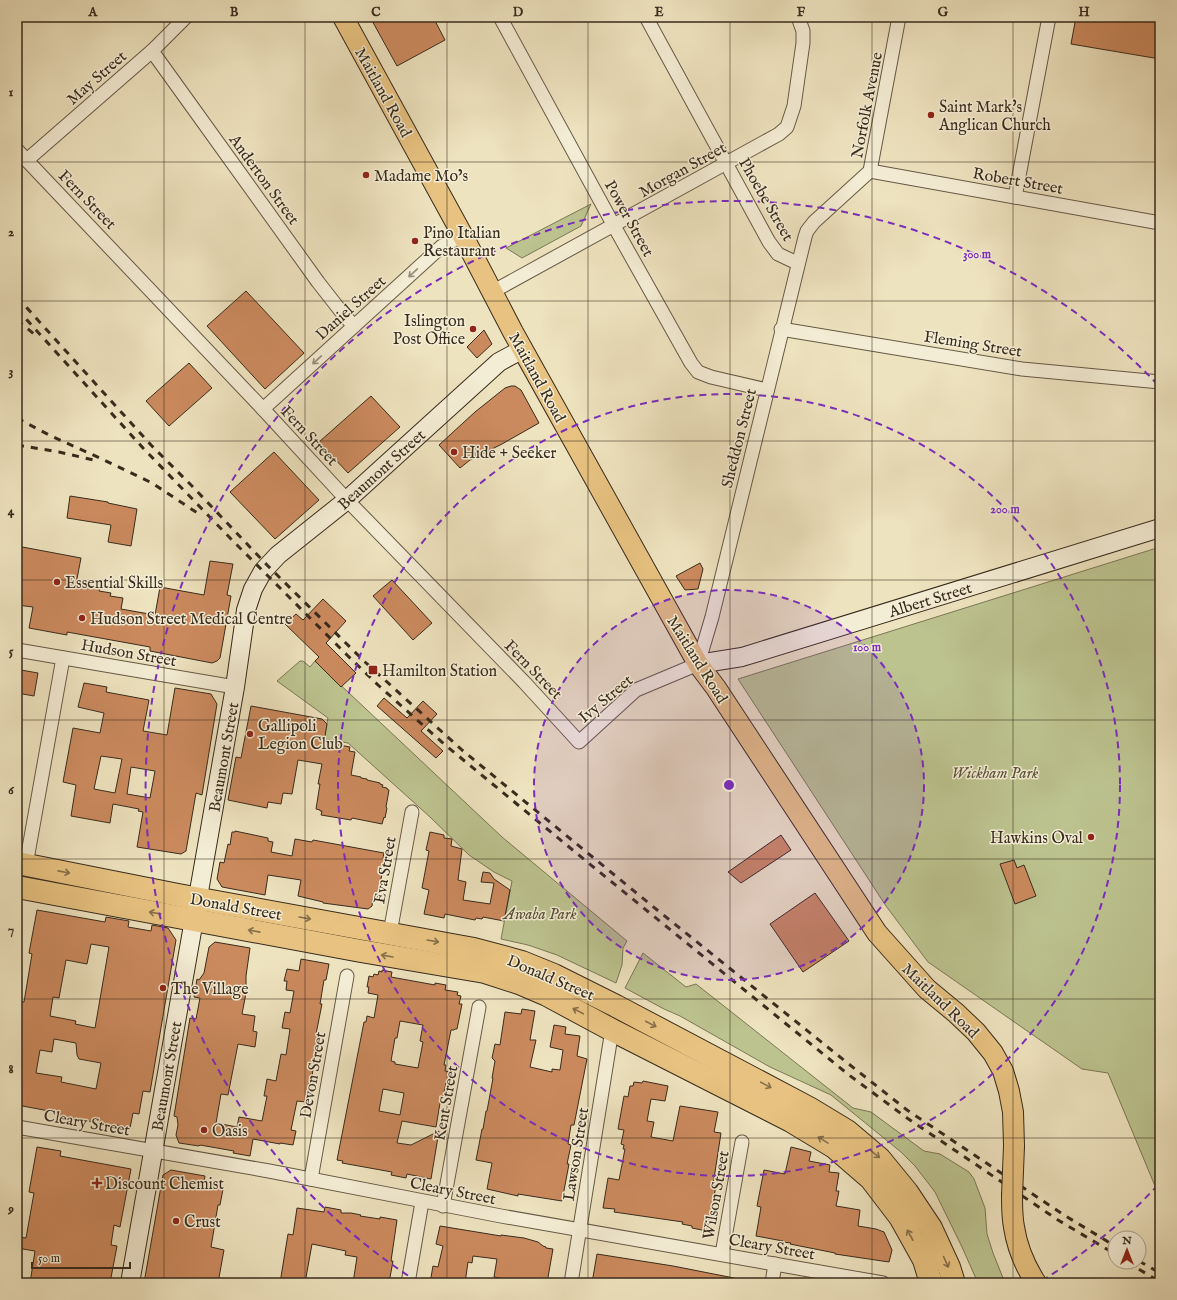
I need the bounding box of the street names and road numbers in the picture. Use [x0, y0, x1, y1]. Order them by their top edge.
street label: Maitland Road [349, 45, 415, 142]
street label: May Street [63, 47, 132, 110]
street label: Norfolk Avenue [848, 51, 888, 160]
street label: Anderton Street [223, 130, 303, 230]
street label: Morgan Street [636, 138, 731, 203]
street label: Phoebe Street [733, 155, 797, 246]
street label: Robert Street [971, 164, 1065, 200]
street label: Fern Street [53, 166, 120, 235]
street label: Power Street [599, 177, 658, 261]
street label: Daniel Street [312, 271, 391, 345]
street label: Fleming Street [922, 327, 1024, 363]
street label: Maitland Road [503, 330, 569, 427]
street label: Sheddon Street [718, 386, 762, 490]
street label: Fern Street [276, 402, 342, 471]
street label: Beaumont Street [334, 426, 431, 515]
street label: Albert Street [886, 579, 975, 623]
street label: Maitland Road [661, 612, 731, 708]
street label: Hudson Street [79, 636, 178, 672]
street label: Fern Street [499, 636, 566, 705]
street label: Ivy Street [575, 671, 638, 728]
street label: Beaumont Street [205, 700, 245, 814]
street label: Eva Street [370, 835, 402, 906]
street label: Donald Street [188, 890, 284, 926]
street label: Donald Street [504, 951, 597, 1006]
street label: Maitland Road [897, 960, 983, 1044]
street label: Beaumont Street [148, 1019, 188, 1133]
street label: Devon Street [297, 1030, 332, 1120]
street label: Kent Street [431, 1064, 464, 1143]
street label: Lawson Street [560, 1106, 594, 1203]
street label: Cleary Street [42, 1107, 132, 1141]
street label: Wilson Street [699, 1149, 735, 1241]
street label: Cleary Street [408, 1174, 498, 1210]
street label: Cleary Street [727, 1231, 817, 1265]

